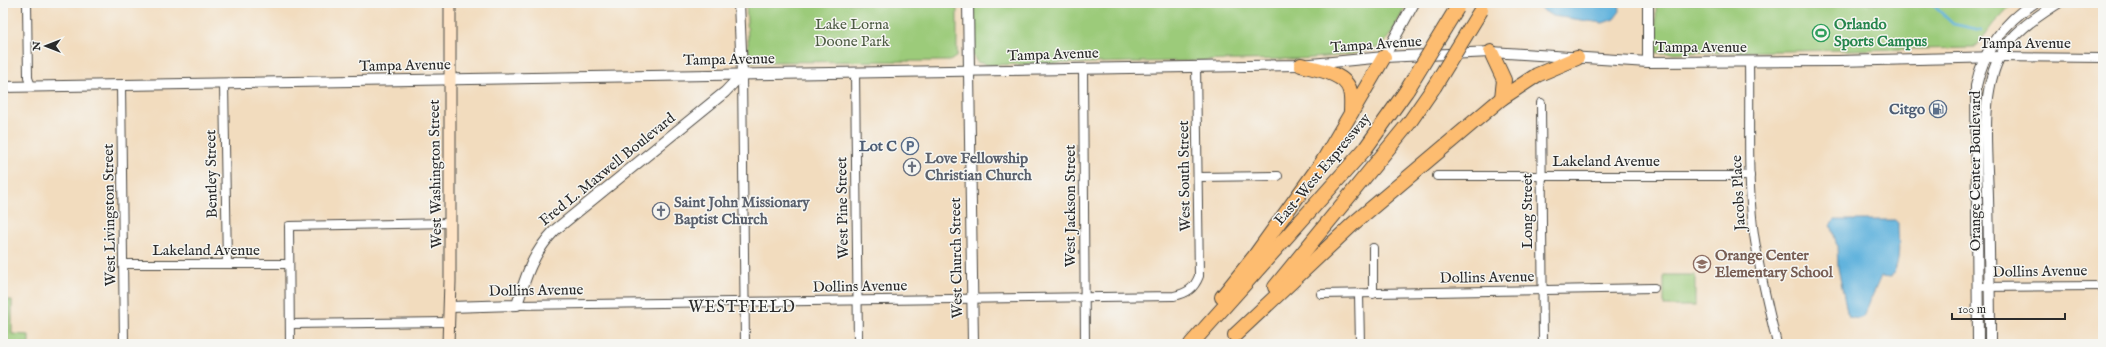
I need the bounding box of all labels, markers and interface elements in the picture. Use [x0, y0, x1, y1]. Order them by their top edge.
park label: Lake Lorna Doone Park [815, 15, 890, 51]
place label: Orlando Sports Campus [1834, 15, 1928, 51]
sports icon: Orlando Sports Campus [1811, 23, 1831, 43]
north arrow [26, 26, 66, 66]
street label: Tampa Avenue [1330, 32, 1422, 57]
street label: Tampa Avenue [1979, 34, 2071, 53]
street label: Tampa Avenue [1655, 38, 1747, 57]
text: N [30, 41, 44, 52]
street label: Tampa Avenue [1007, 43, 1099, 66]
street label: Tampa Avenue [683, 49, 775, 70]
street label: Tampa Avenue [359, 55, 451, 76]
street label: Orange Center Boulevard [1966, 90, 1985, 251]
street label: West Washington Street [425, 99, 446, 249]
fuel station icon: Citgo [1928, 99, 1948, 119]
place label: Citgo [1889, 100, 1925, 119]
street label: Fred L. Maxwell Boulevard [535, 108, 680, 230]
street label: East-West Expressway [1270, 109, 1375, 229]
street label: West South Street [1174, 120, 1195, 232]
street label: Bentley Street [201, 129, 222, 219]
parking icon: Lot C [900, 136, 920, 156]
place label: Lot C [859, 137, 897, 156]
street label: West Livingston Street [99, 144, 120, 286]
street label: West Jackson Street [1061, 145, 1080, 267]
place label: Love Fellowship Christian Church [925, 149, 1033, 185]
street label: Lakeland Avenue [1552, 152, 1660, 171]
street label: Jacobs Place [1727, 154, 1750, 233]
street label: West Pine Street [832, 157, 853, 259]
church icon: Love Fellowship Christian Church [902, 157, 922, 177]
street label: Long Street [1518, 173, 1537, 249]
place label: Saint John Missionary Baptist Church [674, 193, 810, 229]
street label: West Church Street [946, 197, 967, 319]
church icon: Saint John Missionary Baptist Church [651, 201, 671, 221]
street label: Lakeland Avenue [152, 241, 260, 260]
place label: Orange Center Elementary School [1715, 246, 1834, 282]
school or university icon: Orange Center Elementary School [1692, 254, 1712, 274]
street label: Dollins Avenue [1993, 261, 2088, 282]
street label: Dollins Avenue [1440, 267, 1535, 288]
street label: Dollins Avenue [813, 276, 908, 297]
street label: Dollins Avenue [489, 280, 584, 301]
scale bar [1952, 295, 2065, 321]
district label: WESTFIELD [688, 298, 796, 318]
text: 100 m [1958, 302, 1986, 317]

